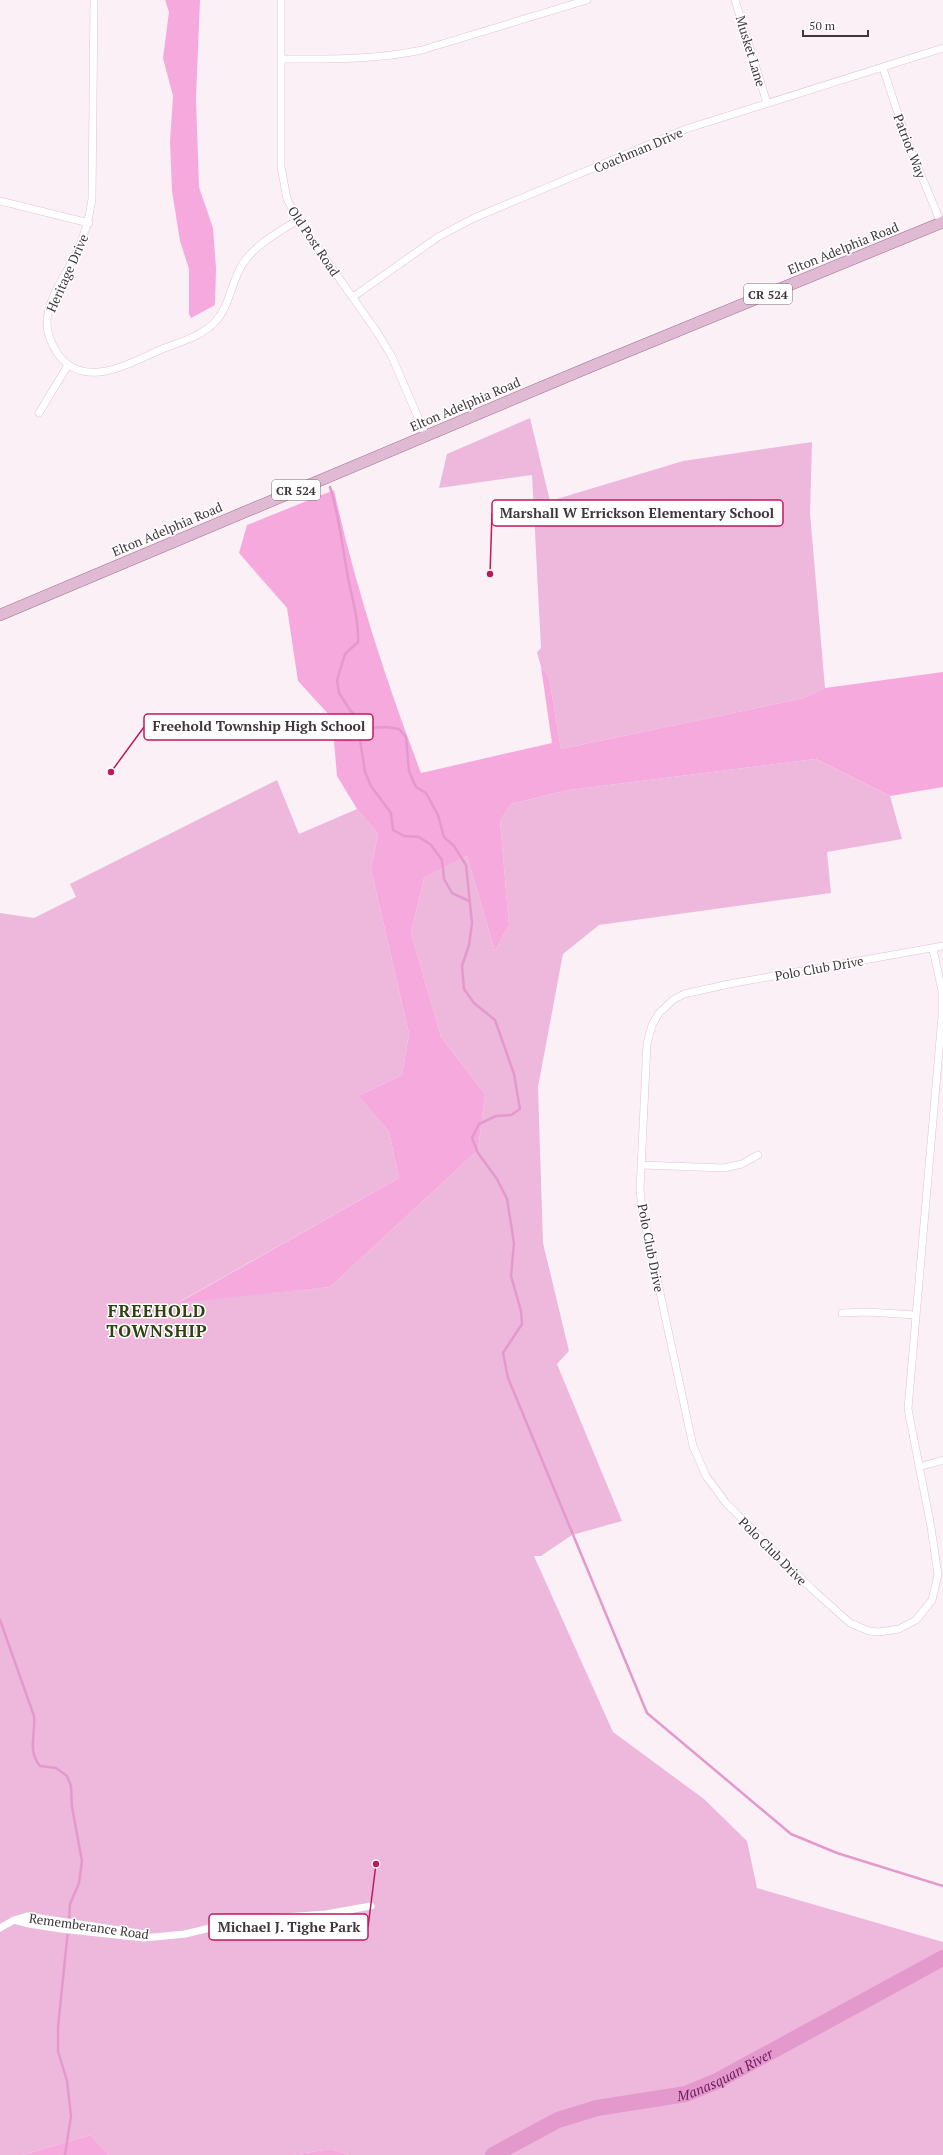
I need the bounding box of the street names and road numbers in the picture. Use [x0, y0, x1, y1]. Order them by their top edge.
street label: Musket Lane [732, 13, 770, 89]
street label: Patriot Way [890, 111, 931, 181]
street label: Coachman Drive [591, 123, 685, 177]
street label: Old Post Road [284, 202, 344, 280]
street label: Elton Adelphia Road [785, 217, 901, 279]
street label: Heritage Drive [42, 231, 92, 315]
road number: CR 524 [744, 284, 792, 304]
street label: Elton Adelphia Road [407, 373, 523, 435]
road number: CR 524 [272, 480, 320, 500]
street label: Elton Adelphia Road [109, 498, 225, 560]
street label: Polo Club Drive [773, 951, 865, 985]
street label: Polo Club Drive [634, 1202, 668, 1294]
street label: Polo Club Drive [735, 1513, 811, 1589]
street label: Rememberance Road [28, 1909, 150, 1943]

